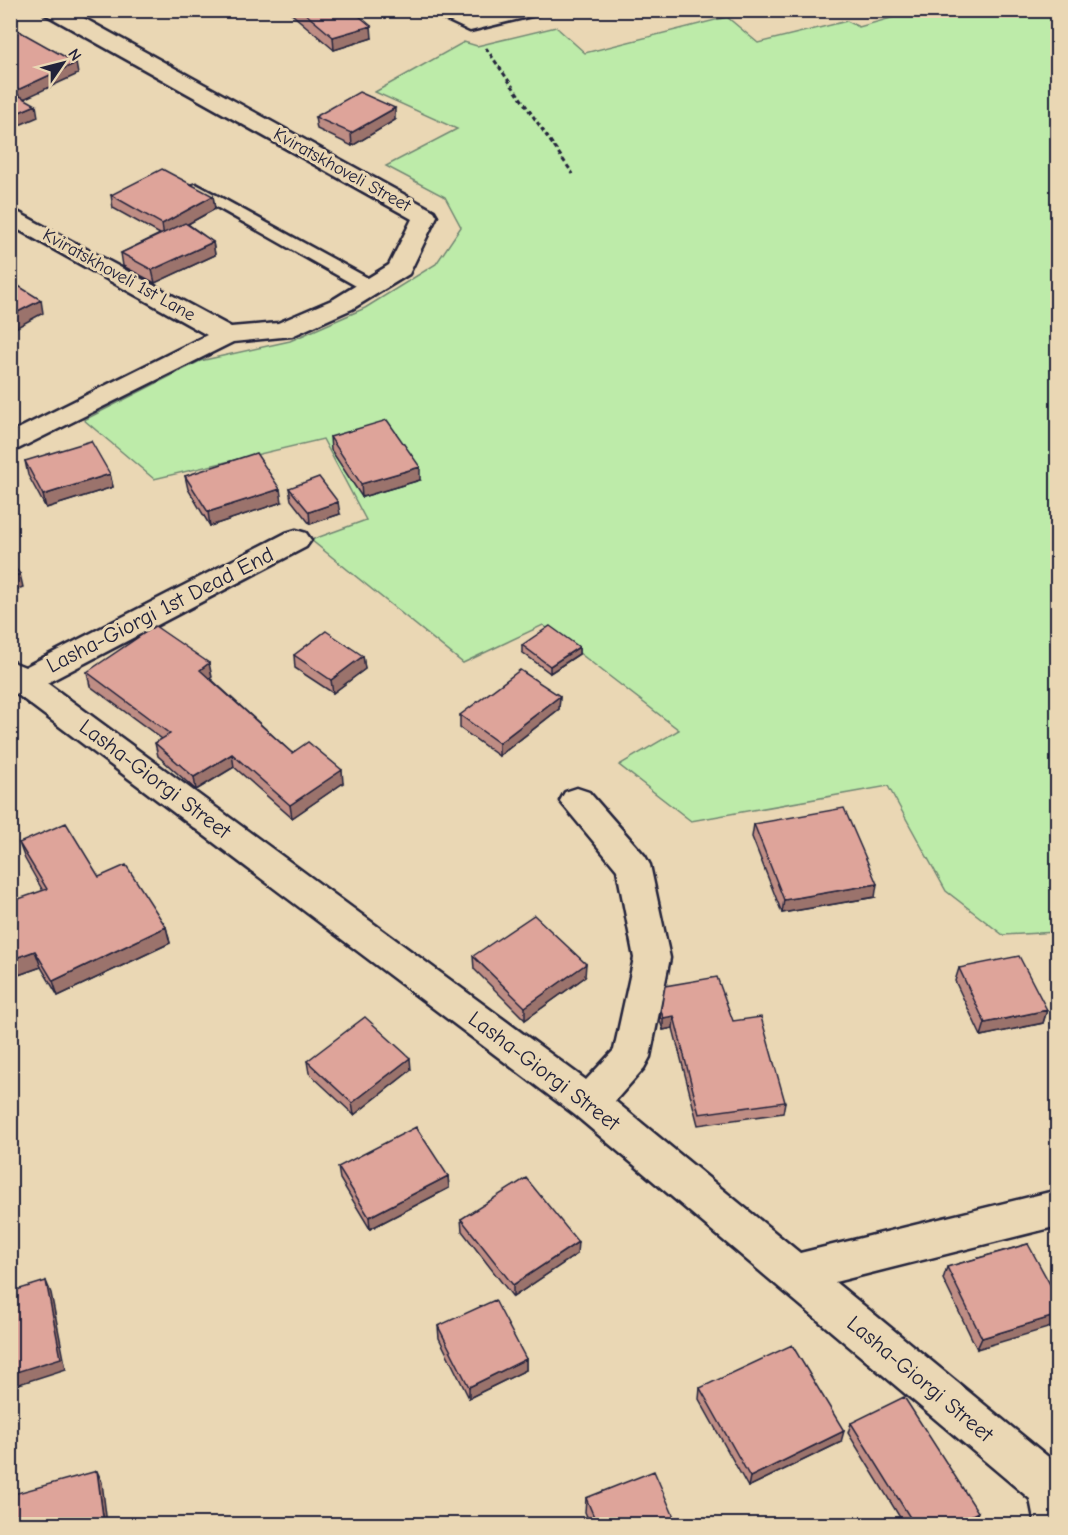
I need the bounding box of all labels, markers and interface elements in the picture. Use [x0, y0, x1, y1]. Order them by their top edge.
north arrow [33, 33, 93, 93]
text: N [64, 46, 85, 64]
street label: Kviratskhoveli Street [270, 124, 415, 217]
street label: Kviratskhoveli 1st Lane [39, 224, 199, 326]
street label: Lasha-Giorgi 1st Dead End [42, 541, 278, 679]
street label: Lasha-Giorgi Street [74, 714, 236, 845]
street label: Lasha-Giorgi Street [463, 1006, 625, 1137]
street label: Lasha-Giorgi Street [842, 1310, 999, 1448]

